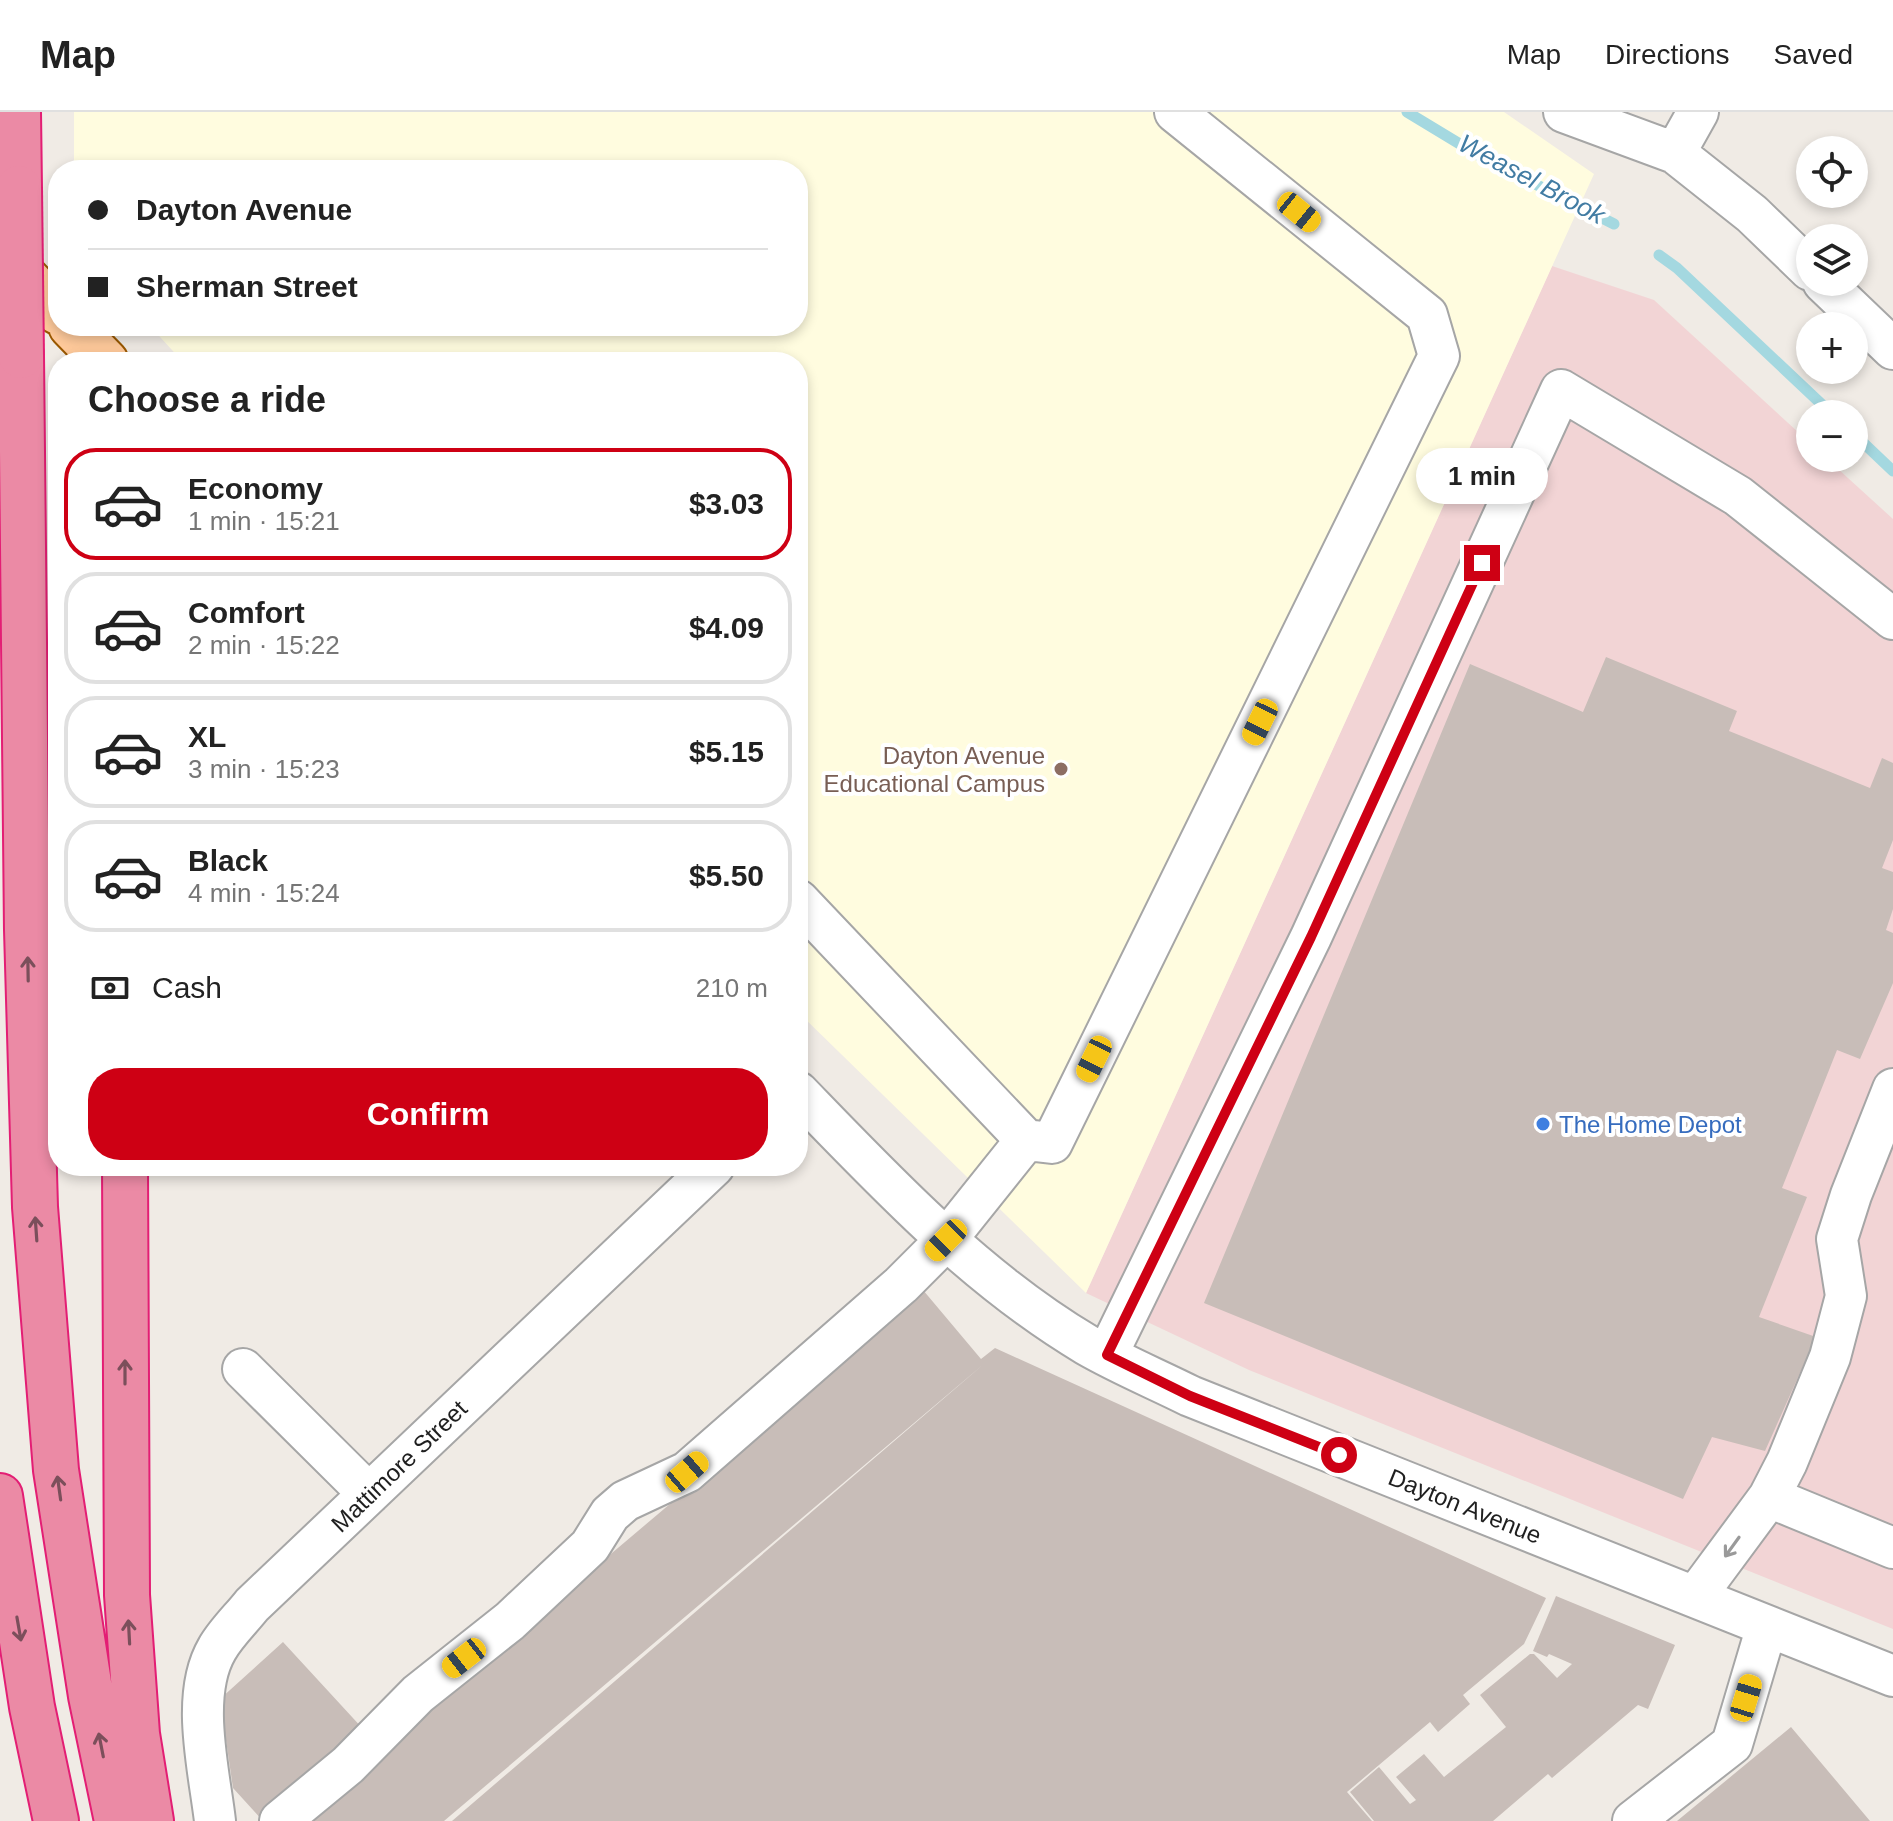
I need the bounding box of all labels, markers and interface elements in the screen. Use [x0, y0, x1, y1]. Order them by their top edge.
text: Map [40, 34, 116, 76]
text: Map [1507, 39, 1561, 70]
text: Directions [1605, 39, 1730, 70]
text: Saved [1774, 39, 1853, 70]
water label: Weasel Brook [1454, 128, 1612, 231]
map controls [1796, 136, 1868, 472]
button: locate [1796, 136, 1868, 208]
car [1273, 188, 1325, 236]
text: Dayton Avenue [136, 193, 352, 226]
button: layers [1796, 224, 1868, 296]
text: Sherman Street [136, 270, 358, 303]
button: + [1796, 312, 1868, 384]
text: Choose a ride [88, 379, 326, 420]
button: − [1796, 400, 1868, 472]
callout: 1 min [1416, 447, 1548, 503]
text: 1 min [1448, 461, 1516, 491]
icon: car [92, 468, 164, 540]
text: Economy [188, 472, 323, 505]
text: $3.03 [689, 487, 764, 520]
text: 1 min · 15:21 [188, 506, 340, 536]
route end [1464, 545, 1500, 581]
icon: car [92, 592, 164, 664]
text: Comfort [188, 596, 305, 629]
text: $4.09 [689, 611, 764, 644]
text: 2 min · 15:22 [188, 630, 340, 660]
car [1239, 695, 1281, 749]
icon: car [92, 716, 164, 788]
text: XL [188, 720, 226, 753]
text: $5.15 [689, 735, 764, 768]
place label: Dayton Avenue Educational Campus [824, 742, 1045, 797]
text: 3 min · 15:23 [188, 754, 340, 784]
marker: Dayton Avenue Educational Campus [1052, 760, 1070, 778]
icon: car [92, 840, 164, 912]
text: Black [188, 844, 268, 877]
text: $5.50 [689, 859, 764, 892]
text: 4 min · 15:24 [188, 878, 340, 908]
one-way arrow [20, 956, 36, 983]
icon: cash [88, 966, 132, 1010]
text: Cash [152, 971, 222, 1004]
text: 210 m [696, 973, 768, 1003]
car [1073, 1032, 1115, 1086]
button: Confirm [88, 1068, 768, 1160]
place label: The Home Depot [1559, 1111, 1742, 1138]
marker: The Home Depot [1534, 1115, 1552, 1133]
car [921, 1215, 971, 1265]
one-way arrow [28, 1216, 43, 1243]
one-way arrow [117, 1359, 133, 1386]
street label: Mattimore Street [326, 1394, 472, 1537]
route start [1321, 1437, 1357, 1473]
car [661, 1447, 713, 1497]
street label: Dayton Avenue [1385, 1463, 1545, 1549]
one-way arrow [51, 1476, 66, 1501]
one-way arrow [1724, 1536, 1740, 1558]
one-way arrow [12, 1615, 27, 1641]
one-way arrow [121, 1619, 136, 1646]
car [438, 1634, 490, 1682]
car [1728, 1672, 1764, 1724]
one-way arrow [93, 1732, 108, 1758]

